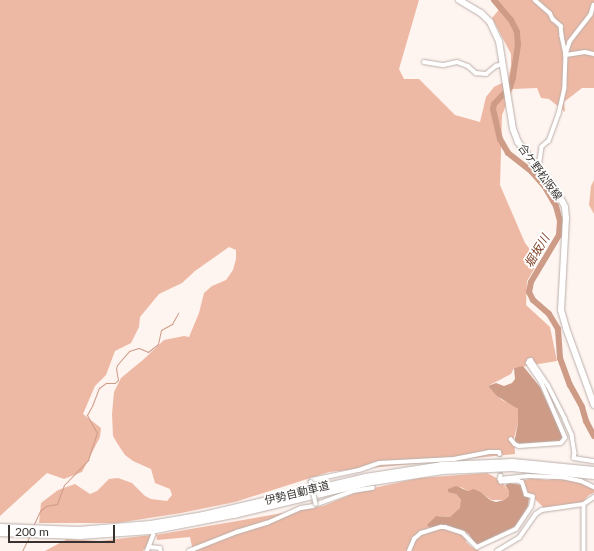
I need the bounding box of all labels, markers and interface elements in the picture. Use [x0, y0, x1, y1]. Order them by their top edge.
street label: 合ケ野松阪線 [515, 141, 565, 203]
water label: 堀坂川 [522, 232, 552, 270]
street label: 伊勢自動車道 [263, 479, 331, 507]
scale bar [10, 517, 117, 543]
text: 200 m [15, 524, 49, 539]

